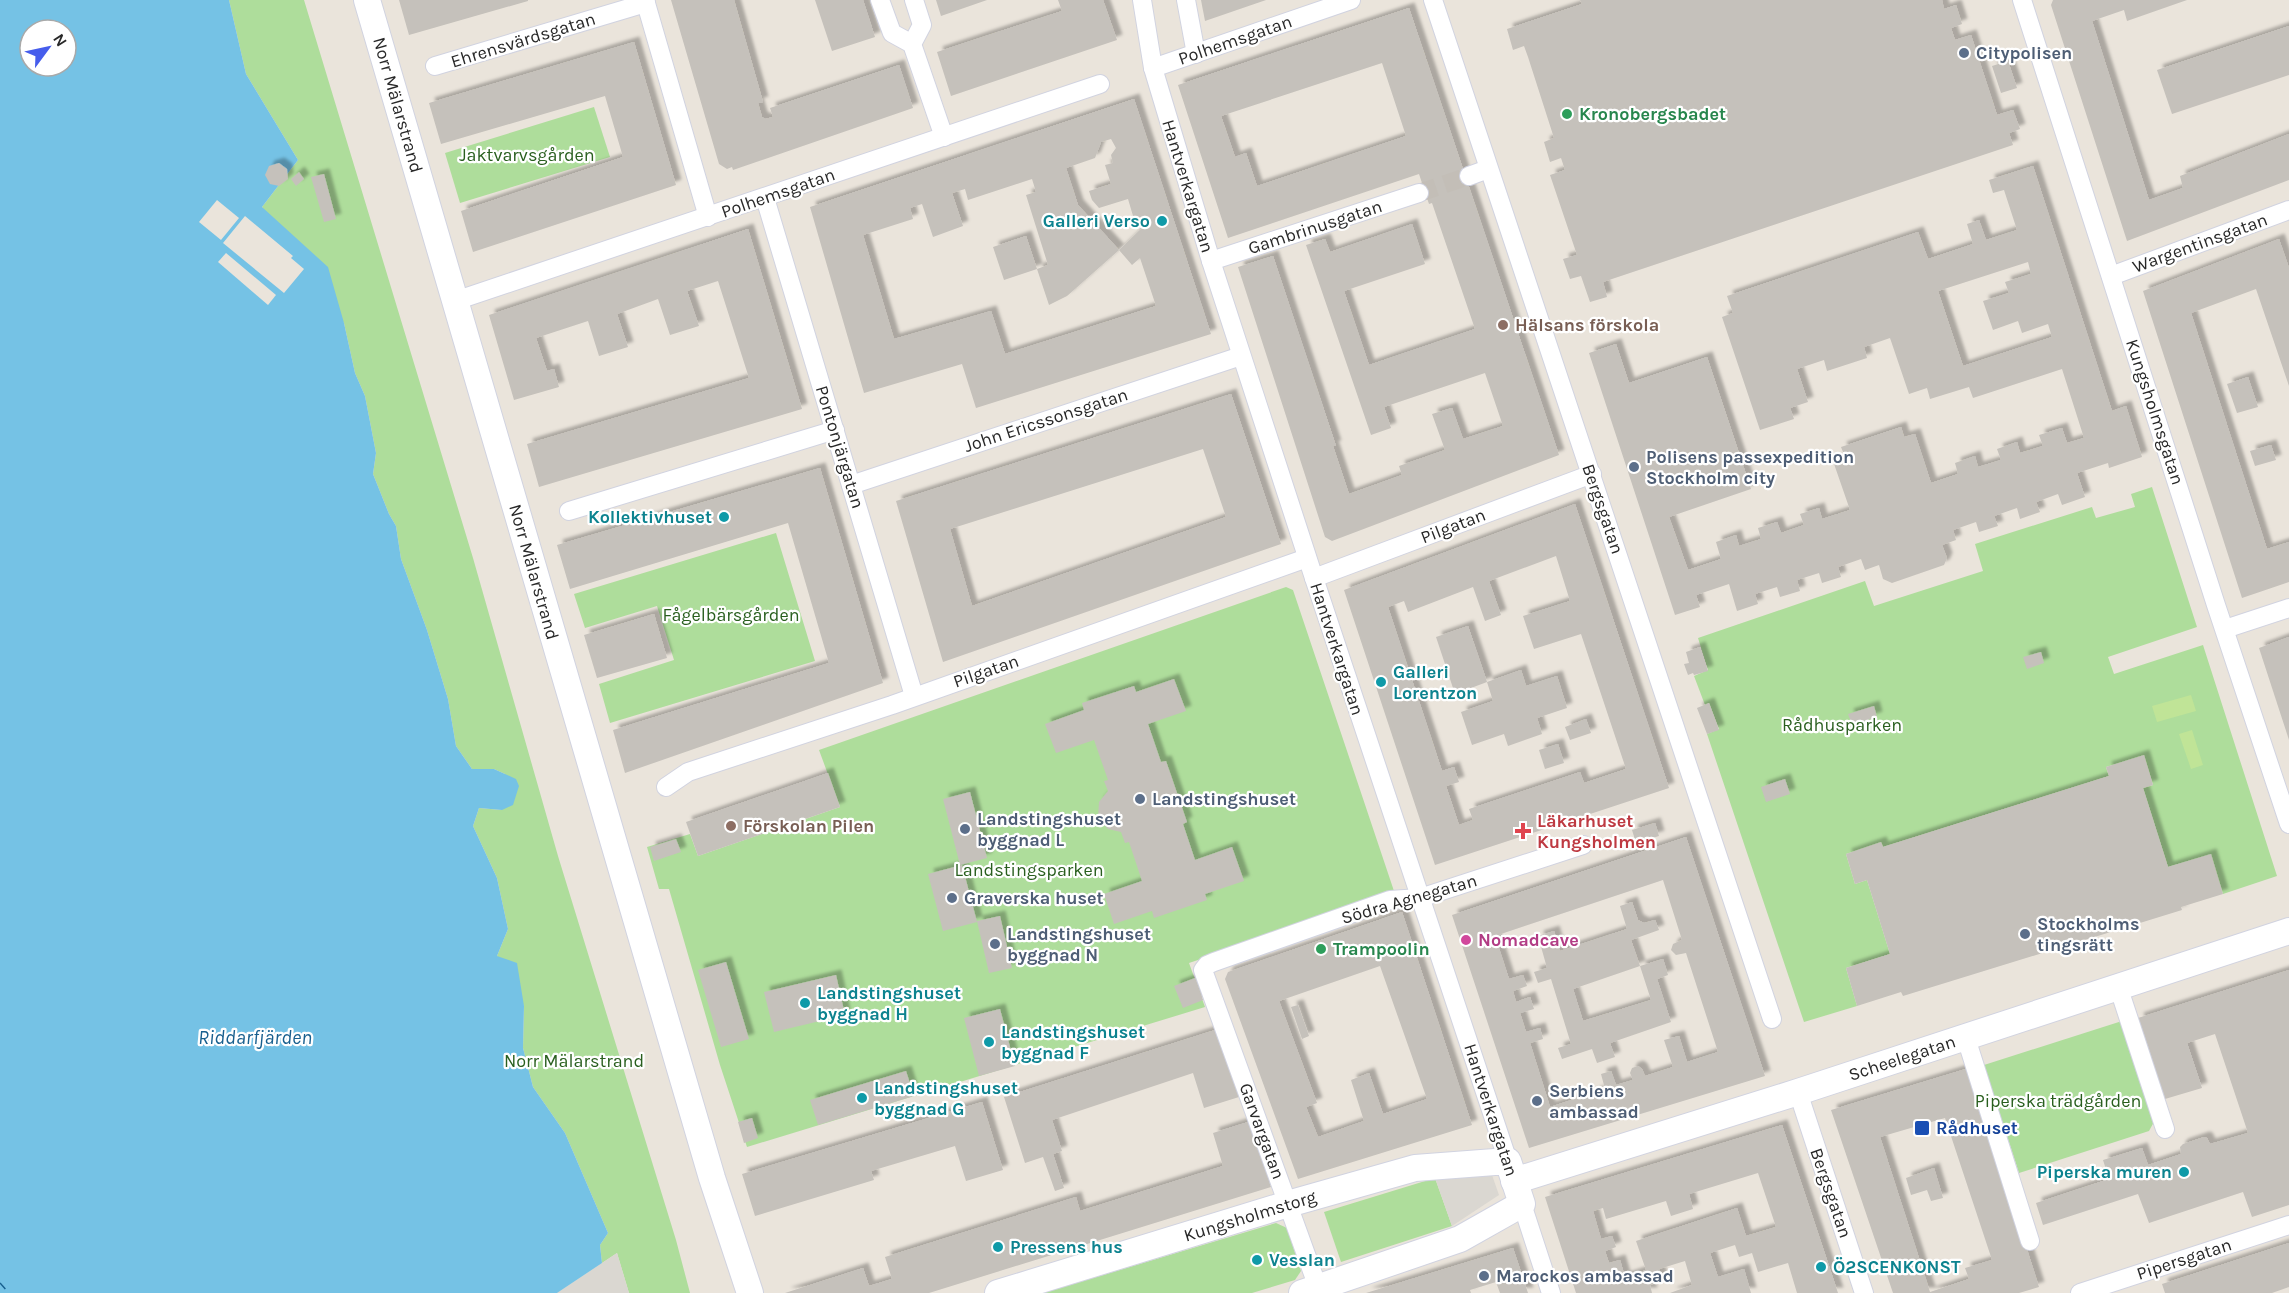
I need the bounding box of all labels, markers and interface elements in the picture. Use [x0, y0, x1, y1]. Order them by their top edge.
street label: Ehrensvärdsgatan [448, 8, 598, 72]
street label: Polhemsgatan [1175, 10, 1295, 70]
north arrow [18, 18, 78, 78]
text: N [49, 30, 71, 50]
street label: Norr Mälarstrand [368, 35, 428, 175]
place label: Citypolisen [1976, 42, 2072, 64]
marker: Citypolisen [1957, 46, 1971, 60]
place label: Kronobergsbadet [1579, 103, 1726, 125]
marker: Kronobergsbadet [1560, 107, 1574, 121]
street label: Hantverkargatan [1157, 117, 1219, 255]
park label: Jaktvarvsgården [459, 144, 595, 166]
street label: Polhemsgatan [718, 163, 838, 223]
street label: Gambrinusgatan [1245, 195, 1385, 259]
street label: Wargentinsgatan [2130, 208, 2270, 278]
place label: Galleri Verso [1043, 210, 1150, 232]
marker: Galleri Verso [1155, 214, 1169, 228]
place label: Hälsans förskola [1515, 314, 1659, 336]
marker: Hälsans förskola [1496, 318, 1510, 332]
street label: Kungsholmsgatan [2121, 336, 2189, 488]
street label: Pontonjärgatan [811, 383, 869, 511]
street label: John Ericssonsgatan [961, 383, 1131, 457]
place label: Polisens passexpedition Stockholm city [1646, 446, 1854, 489]
marker: Polisens passexpedition Stockholm city [1627, 460, 1641, 474]
street label: Bergsgatan [1577, 461, 1629, 557]
street label: Norr Mälarstrand [504, 502, 564, 642]
street label: Pilgatan [1417, 504, 1489, 548]
place label: Kollektivhuset [588, 506, 712, 528]
marker: Kollektivhuset [717, 510, 731, 524]
street label: Hantverkargatan [1305, 580, 1369, 718]
park label: Fågelbärsgården [662, 604, 800, 626]
street label: Pilgatan [950, 650, 1022, 692]
place label: Galleri Lorentzon [1393, 661, 1477, 704]
marker: Galleri Lorentzon [1374, 675, 1388, 689]
park label: Rådhusparken [1782, 714, 1902, 736]
place label: Landstingshuset [1152, 788, 1296, 810]
marker: Landstingshuset [1133, 792, 1147, 806]
place label: Landstingshuset byggnad L [977, 808, 1121, 851]
place label: Läkarhuset Kungsholmen [1537, 810, 1656, 853]
place label: Förskolan Pilen [743, 815, 874, 837]
marker: Förskolan Pilen [724, 819, 738, 833]
marker: Landstingshuset byggnad L [958, 822, 972, 836]
marker: Läkarhuset Kungsholmen [1514, 822, 1532, 840]
park label: Landstingsparken [954, 859, 1104, 881]
street label: Södra Agnegatan [1339, 869, 1479, 929]
place label: Graverska huset [964, 887, 1104, 909]
marker: Graverska huset [945, 891, 959, 905]
place label: Stockholms tingsrätt [2037, 913, 2139, 956]
place label: Landstingshuset byggnad N [1007, 923, 1151, 966]
marker: Stockholms tingsrätt [2018, 927, 2032, 941]
place label: Nomadcave [1478, 929, 1579, 951]
marker: Nomadcave [1459, 933, 1473, 947]
marker: Landstingshuset byggnad N [988, 937, 1002, 951]
place label: Trampoolin [1333, 938, 1430, 960]
marker: Trampoolin [1314, 942, 1328, 956]
place label: Landstingshuset byggnad H [817, 982, 961, 1025]
marker: Landstingshuset byggnad H [798, 996, 812, 1010]
place label: Landstingshuset byggnad F [1001, 1021, 1145, 1064]
water label: Riddarfjärden [198, 1026, 312, 1049]
street label: Scheelegatan [1846, 1030, 1958, 1086]
marker: Landstingshuset byggnad F [982, 1035, 996, 1049]
street label: Hantverkargatan [1459, 1041, 1523, 1179]
park label: Norr Mälarstrand [504, 1050, 644, 1072]
place label: Landstingshuset byggnad G [874, 1077, 1018, 1120]
street label: Garvargatan [1234, 1080, 1290, 1182]
place label: Serbiens ambassad [1549, 1080, 1639, 1123]
park label: Piperska trädgården [1975, 1090, 2141, 1112]
marker: Landstingshuset byggnad G [855, 1091, 869, 1105]
marker: Serbiens ambassad [1530, 1094, 1544, 1108]
place label: Rådhuset [1936, 1117, 2018, 1139]
marker: Rådhuset [1913, 1119, 1931, 1137]
street label: Bergsgatan [1805, 1145, 1857, 1241]
place label: Piperska muren [2037, 1161, 2172, 1183]
marker: Piperska muren [2177, 1165, 2191, 1179]
street label: Kungsholmstorg [1181, 1185, 1319, 1247]
street label: Pipersgatan [2134, 1233, 2234, 1285]
place label: Pressens hus [1010, 1236, 1123, 1258]
marker: Pressens hus [991, 1240, 1005, 1254]
place label: Vesslan [1269, 1249, 1335, 1271]
marker: Vesslan [1250, 1253, 1264, 1267]
place label: Ö2SCENKONST [1833, 1256, 1961, 1278]
marker: Ö2SCENKONST [1814, 1260, 1828, 1274]
place label: Marockos ambassad [1496, 1265, 1674, 1287]
marker: Marockos ambassad [1477, 1269, 1491, 1283]

